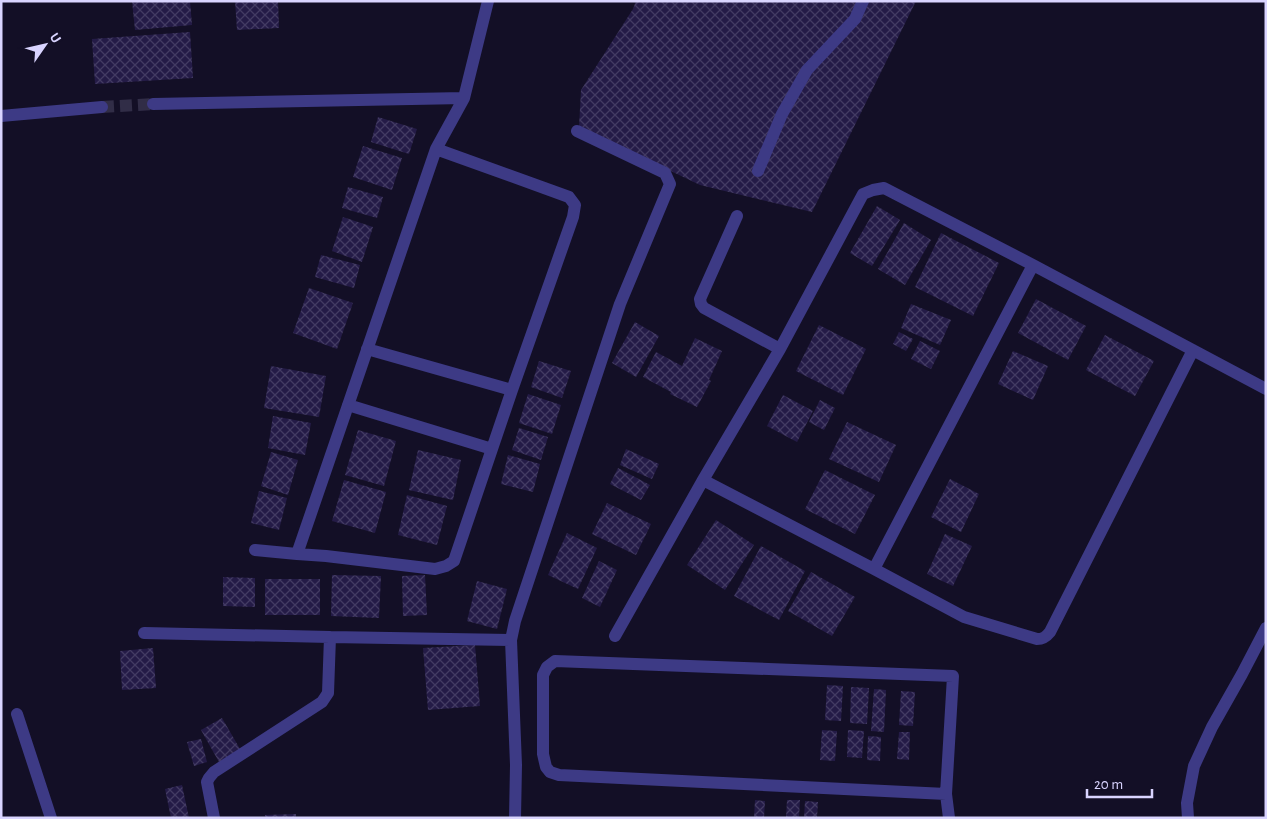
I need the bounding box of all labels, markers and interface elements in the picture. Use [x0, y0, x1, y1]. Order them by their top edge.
north arrow [20, 20, 70, 70]
text: U [47, 31, 63, 46]
scale bar [1087, 766, 1152, 798]
text: 20 m [1094, 777, 1123, 792]

